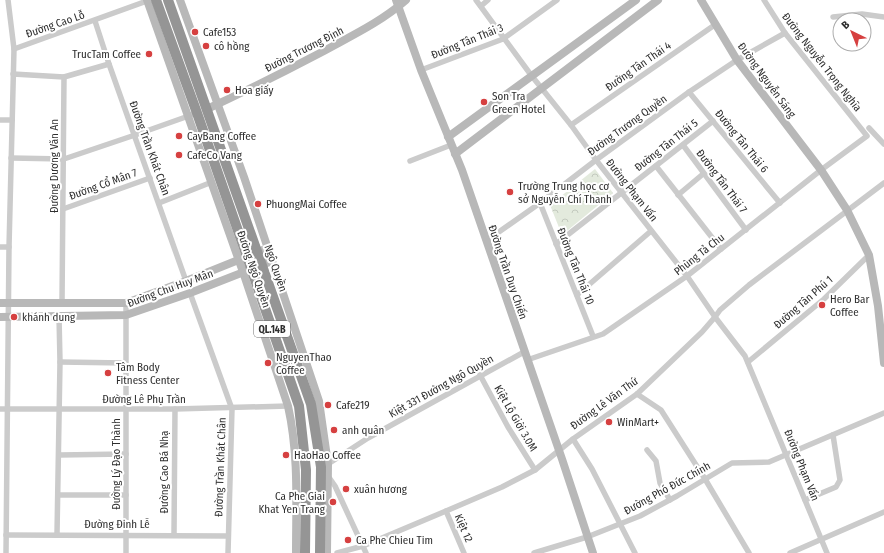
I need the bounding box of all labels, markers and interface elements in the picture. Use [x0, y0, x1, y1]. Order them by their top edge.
street label: Đường Cao Lỗ [24, 8, 87, 41]
street label: Đường Nguyễn Trọng Nghĩa [779, 10, 864, 114]
north arrow [832, 12, 872, 52]
text: B [839, 18, 852, 32]
street label: Đường Tân Thái 3 [429, 21, 505, 62]
street label: Đường Trương Định [263, 24, 346, 75]
place label: Cafe153 [203, 26, 236, 39]
marker: Cafe153 [190, 27, 200, 37]
street label: Đường Tân Thái 4 [603, 39, 674, 94]
place label: cô hồng [214, 40, 250, 53]
street label: Đường Nguyễn Sáng [735, 40, 799, 121]
marker: cô hồng [201, 41, 211, 51]
place label: TrucTam Coffee [72, 48, 141, 61]
marker: TrucTam Coffee [144, 49, 154, 59]
place label: Hoa giấy [235, 84, 273, 97]
marker: Hoa giấy [222, 85, 232, 95]
place label: Son Tra Green Hotel [492, 90, 545, 116]
street label: Đường Trương Quyền [585, 92, 669, 158]
marker: Son Tra Green Hotel [479, 97, 489, 107]
street label: Đường Trần Khát Chân [126, 99, 173, 197]
street label: Đường Tân Thái 6 [712, 107, 771, 176]
street label: Đường Tân Thái 5 [632, 117, 701, 174]
street label: Đường Dương Văn An [48, 119, 61, 213]
place label: CayBang Coffee [187, 130, 256, 143]
marker: CayBang Coffee [174, 131, 184, 141]
street label: Đường Tân Thái 7 [693, 147, 750, 216]
place label: CafeCo Vang [187, 149, 243, 162]
marker: CafeCo Vang [174, 150, 184, 160]
street label: Đường Phạm Vấn [603, 156, 660, 224]
street label: Đường Cổ Mân 7 [67, 165, 140, 203]
place label: Trường Trung học cơ sở Nguyễn Chí Thanh [518, 180, 612, 206]
marker: Trường Trung học cơ sở Nguyễn Chí Thanh [505, 187, 515, 197]
place label: PhuongMai Coffee [266, 198, 347, 211]
marker: PhuongMai Coffee [253, 199, 263, 209]
street label: Đường Trần Duy Chiến [485, 223, 530, 321]
street label: Đường Tân Thái 10 [554, 226, 597, 307]
street label: Đường Ngô Quyền [234, 229, 273, 309]
street label: Phùng Tả Chu [672, 231, 727, 278]
street label: Ngô Quyền [261, 243, 290, 293]
street label: Đường Chu Huy Mân [125, 267, 215, 310]
street label: Đường Tân Phú 1 [771, 273, 836, 332]
place label: Hero Bar Coffee [830, 293, 869, 319]
marker: Hero Bar Coffee [817, 300, 827, 310]
place label: khánh dung [22, 311, 76, 324]
marker: khánh dung [9, 312, 19, 322]
road number: QL.14B [254, 321, 290, 337]
place label: NguyenThao Coffee [276, 351, 332, 377]
street label: Kiệt 331 Đường Ngô Quyền [387, 352, 496, 421]
marker: NguyenThao Coffee [263, 358, 273, 368]
place label: Tâm Body Fitness Center [116, 361, 179, 387]
marker: Tâm Body Fitness Center [103, 368, 113, 378]
street label: Đường Lê Văn Thứ [568, 374, 641, 432]
street label: Kiệt Lộ Giời 3.0M [491, 383, 540, 454]
street label: Đường Lê Phụ Trần [102, 393, 186, 406]
place label: Cafe219 [336, 399, 370, 412]
marker: Cafe219 [323, 400, 333, 410]
place label: WinMart+ [617, 416, 659, 429]
street label: Đường Trần Khát Chân [212, 417, 229, 517]
marker: WinMart+ [604, 417, 614, 427]
street label: Đường Lý Đạo Thành [110, 418, 123, 510]
place label: anh quân [342, 424, 384, 437]
marker: anh quân [329, 425, 339, 435]
street label: Đường Phạm Vấn [781, 428, 822, 503]
street label: Đường Cao Bá Nhạ [158, 431, 171, 513]
place label: HaoHao Coffee [294, 449, 361, 462]
marker: HaoHao Coffee [281, 450, 291, 460]
street label: Đường Phó Đức Chính [622, 459, 713, 518]
place label: xuân hương [354, 483, 408, 496]
marker: xuân hương [341, 484, 351, 494]
place label: Ca Phe Giai Khat Yen Trang [259, 490, 326, 516]
marker: Ca Phe Giai Khat Yen Trang [328, 497, 338, 507]
street label: Kiệt 12 [452, 512, 475, 544]
street label: Đường Đinh Lễ [84, 518, 150, 531]
place label: Ca Phe Chieu Tim [356, 534, 433, 547]
marker: Ca Phe Chieu Tim [343, 535, 353, 545]

